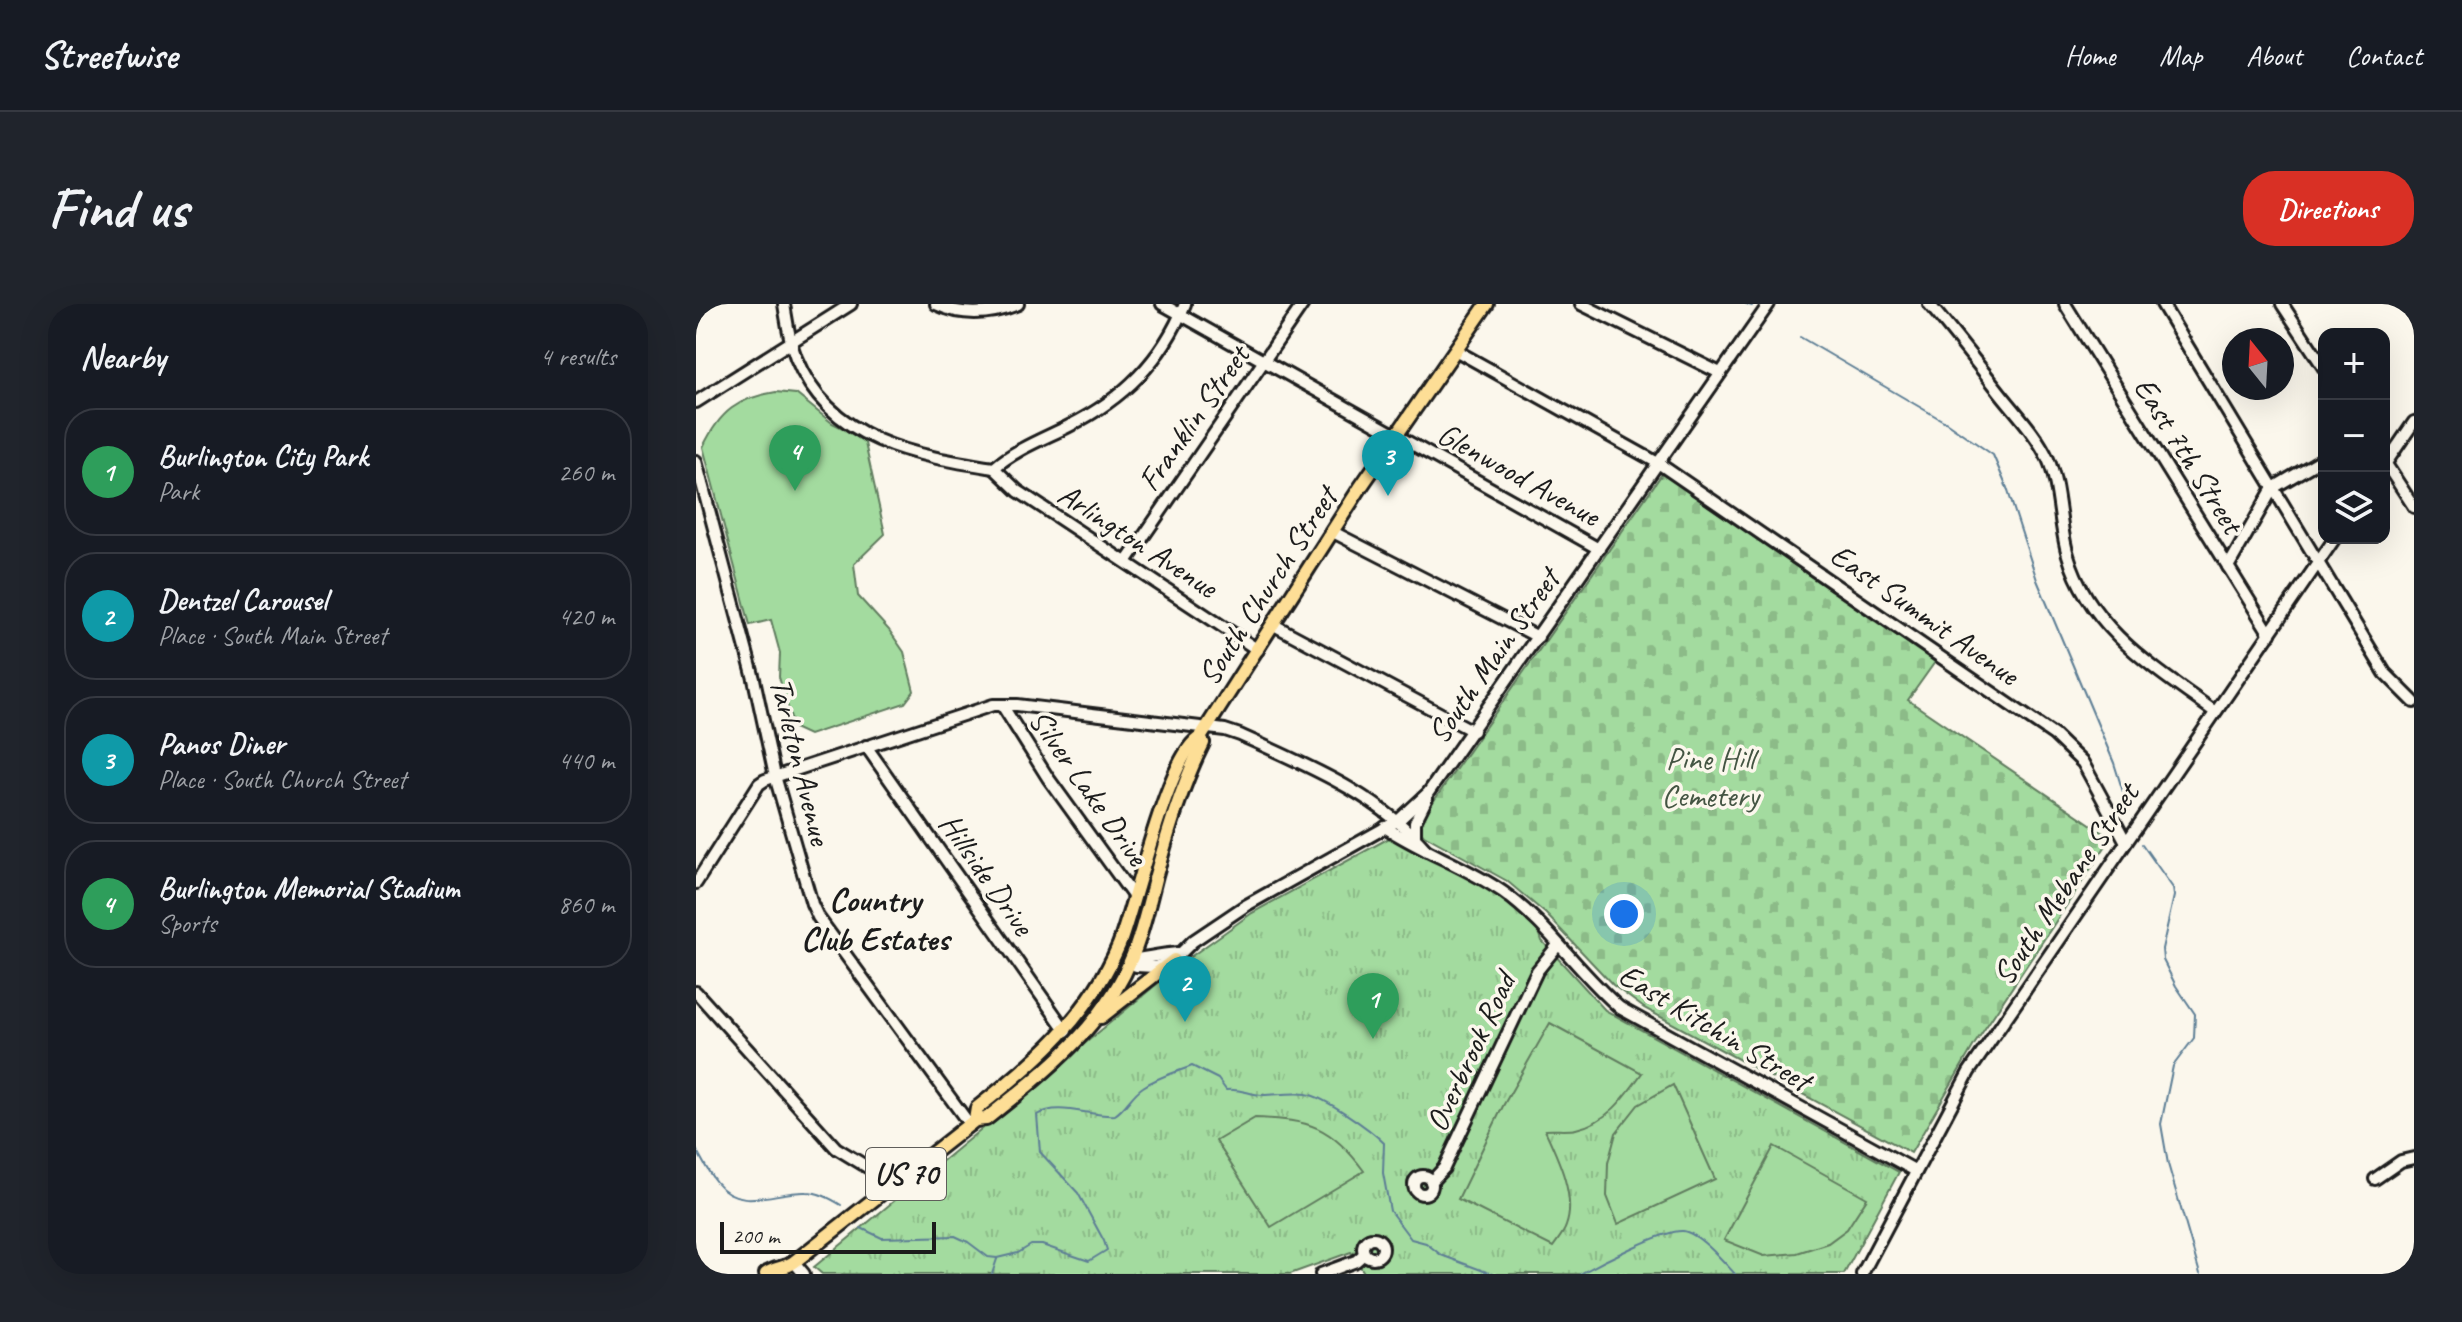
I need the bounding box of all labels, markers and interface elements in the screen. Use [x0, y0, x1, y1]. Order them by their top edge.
text: Streetwise [40, 32, 177, 79]
text: Home [2065, 38, 2115, 73]
text: Map [2159, 38, 2202, 73]
text: About [2246, 38, 2302, 73]
text: Contact [2346, 38, 2422, 73]
button: Directions [2243, 171, 2414, 246]
text: Find us [48, 173, 188, 244]
north arrow [2222, 328, 2294, 400]
map controls [2318, 328, 2390, 544]
button: + [2318, 328, 2390, 400]
text: Nearby [80, 335, 166, 378]
street label: Franklin Street [1128, 335, 1260, 499]
text: 4 results [540, 340, 616, 373]
street label: East 7th Street [2124, 370, 2255, 544]
button: − [2318, 400, 2390, 472]
street label: Glenwood Avenue [1430, 413, 1609, 537]
pin: 4 [769, 425, 821, 491]
pin: 3 [1362, 430, 1414, 496]
text: Burlington City Park [158, 437, 368, 475]
text: 1 [102, 456, 114, 489]
text: 260 m [558, 456, 614, 489]
button: layers [2318, 472, 2390, 544]
street label: Arlington Avenue [1050, 474, 1227, 609]
text: Park [158, 475, 199, 508]
street label: South Church Street [1188, 476, 1349, 693]
street label: East Summit Avenue [1822, 534, 2029, 696]
street label: South Main Street [1418, 557, 1571, 752]
text: Dentzel Carousel [158, 581, 327, 619]
text: 2 [102, 600, 114, 633]
text: 420 m [558, 600, 614, 633]
text: Place · South Main Street [158, 619, 387, 652]
street label: Tarleton Avenue [760, 673, 842, 851]
street label: Silver Lake Drive [1020, 701, 1159, 876]
text: Panos Diner [158, 725, 285, 763]
park label: Pine Hill Cemetery [1661, 738, 1762, 816]
text: 3 [102, 744, 114, 777]
text: 440 m [558, 744, 614, 777]
text: Place · South Church Street [158, 763, 406, 796]
street label: South Mebane Street [1983, 773, 2150, 993]
street label: Hillside Drive [930, 805, 1045, 945]
text: Burlington Memorial Stadium [158, 869, 460, 907]
district label: Country Club Estates [801, 878, 952, 960]
text: 4 [102, 888, 114, 921]
text: 860 m [558, 888, 614, 921]
your location [1604, 894, 1644, 934]
text: Sports [158, 907, 216, 940]
street label: East Kitchin Street [1611, 954, 1822, 1103]
pin: 2 [1159, 956, 1211, 1022]
street label: Overbrook Road [1416, 962, 1527, 1138]
pin: 1 [1347, 973, 1399, 1039]
road number: US 70 [866, 1148, 946, 1200]
scale bar [720, 1218, 936, 1254]
text: 200 m [732, 1222, 779, 1250]

